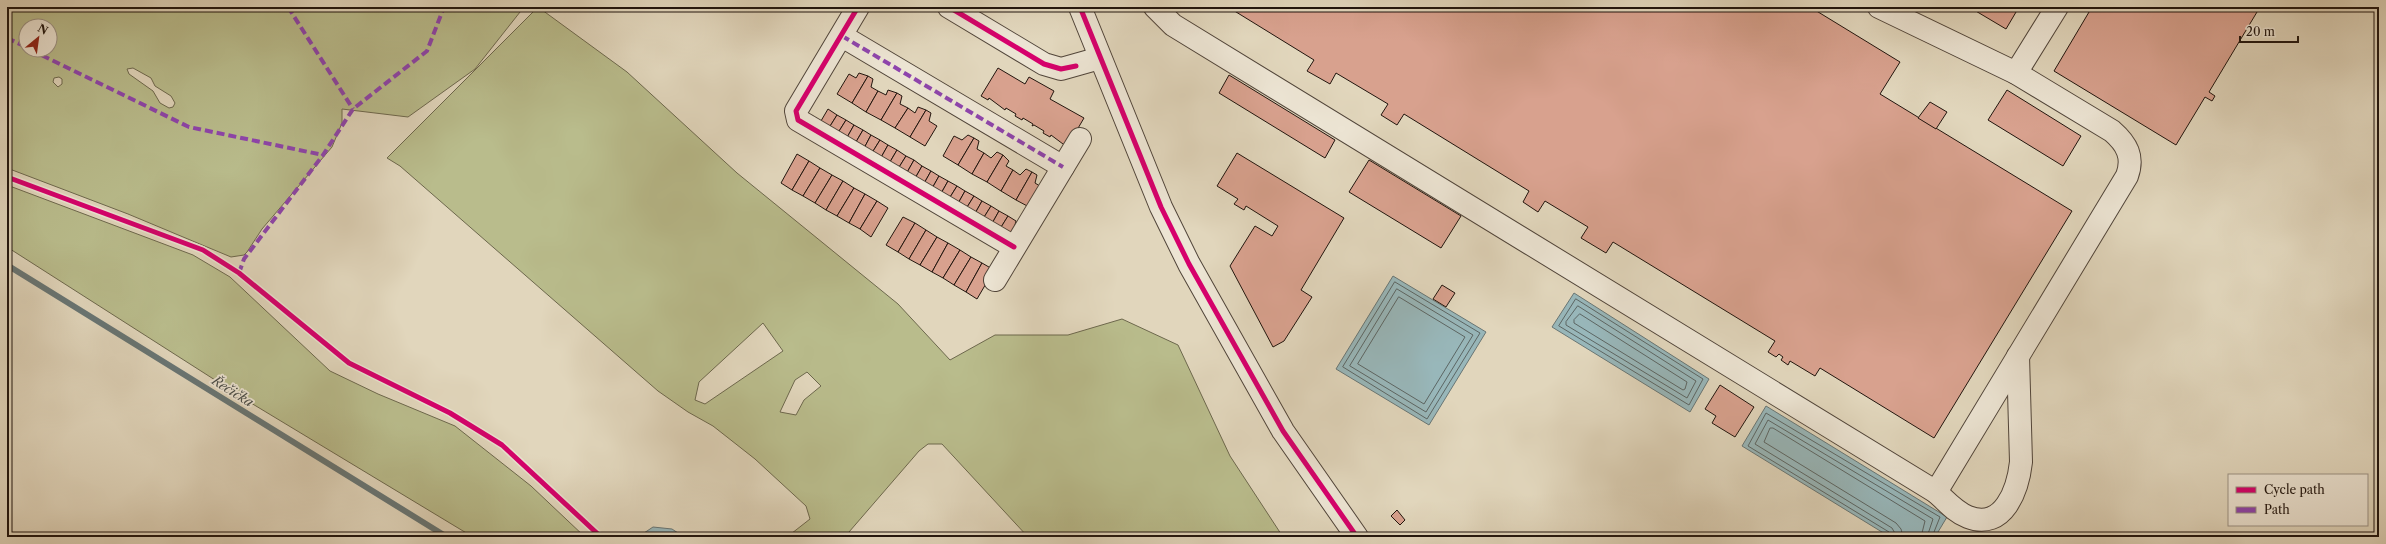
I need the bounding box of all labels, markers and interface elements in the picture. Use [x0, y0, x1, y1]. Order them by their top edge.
north arrow [18, 18, 58, 58]
scale bar [2240, 18, 2298, 44]
text: N [35, 21, 51, 38]
text: 20 m [2246, 24, 2275, 39]
water label: Řečička [208, 372, 257, 410]
legend [2228, 474, 2368, 526]
text: Cycle path [2264, 482, 2325, 497]
text: Path [2264, 502, 2290, 517]

